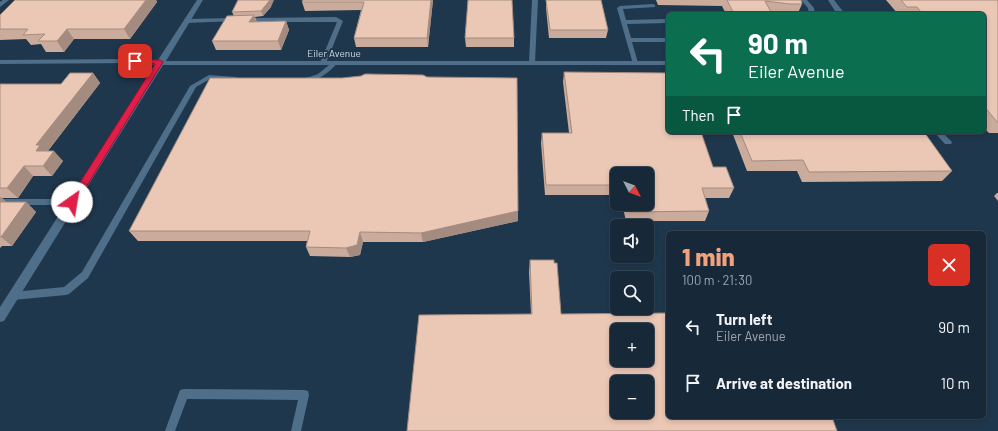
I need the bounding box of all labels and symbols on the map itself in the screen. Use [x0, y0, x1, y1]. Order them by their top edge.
pin [118, 44, 152, 78]
street label: Eiler Avenue [307, 47, 361, 59]
north arrow [610, 167, 654, 211]
position arrow [51, 181, 93, 223]

